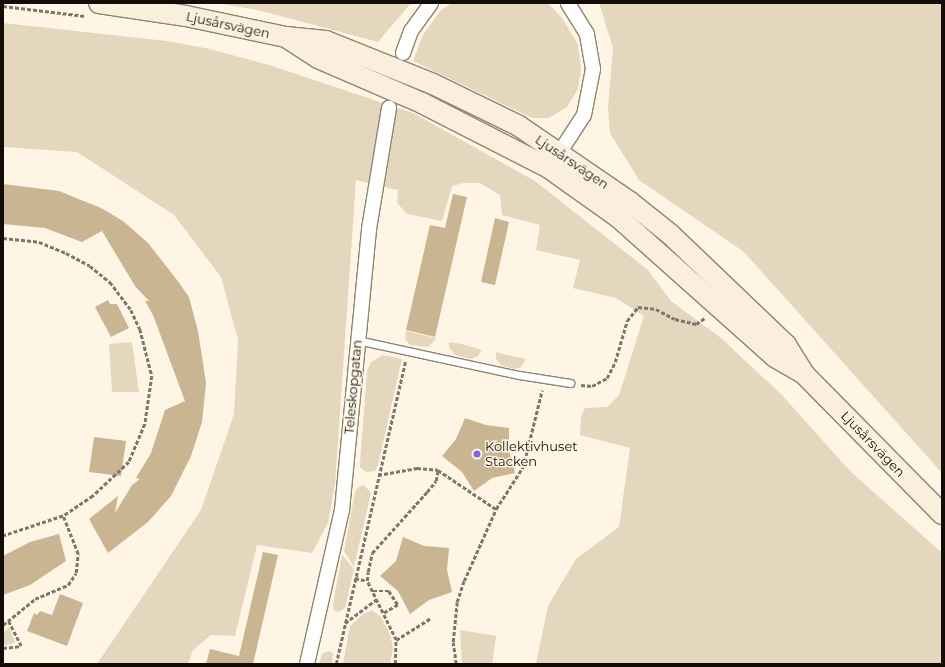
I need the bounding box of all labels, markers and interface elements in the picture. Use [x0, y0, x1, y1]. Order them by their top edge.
street label: Ljusårsvägen [185, 8, 271, 42]
street label: Ljusårsvägen [532, 132, 612, 192]
street label: Teleskopgatan [341, 339, 365, 435]
street label: Ljusårsvägen [838, 408, 908, 480]
place label: Kollektivhuset Stacken [485, 439, 578, 470]
marker: Kollektivhuset Stacken [472, 449, 482, 459]

